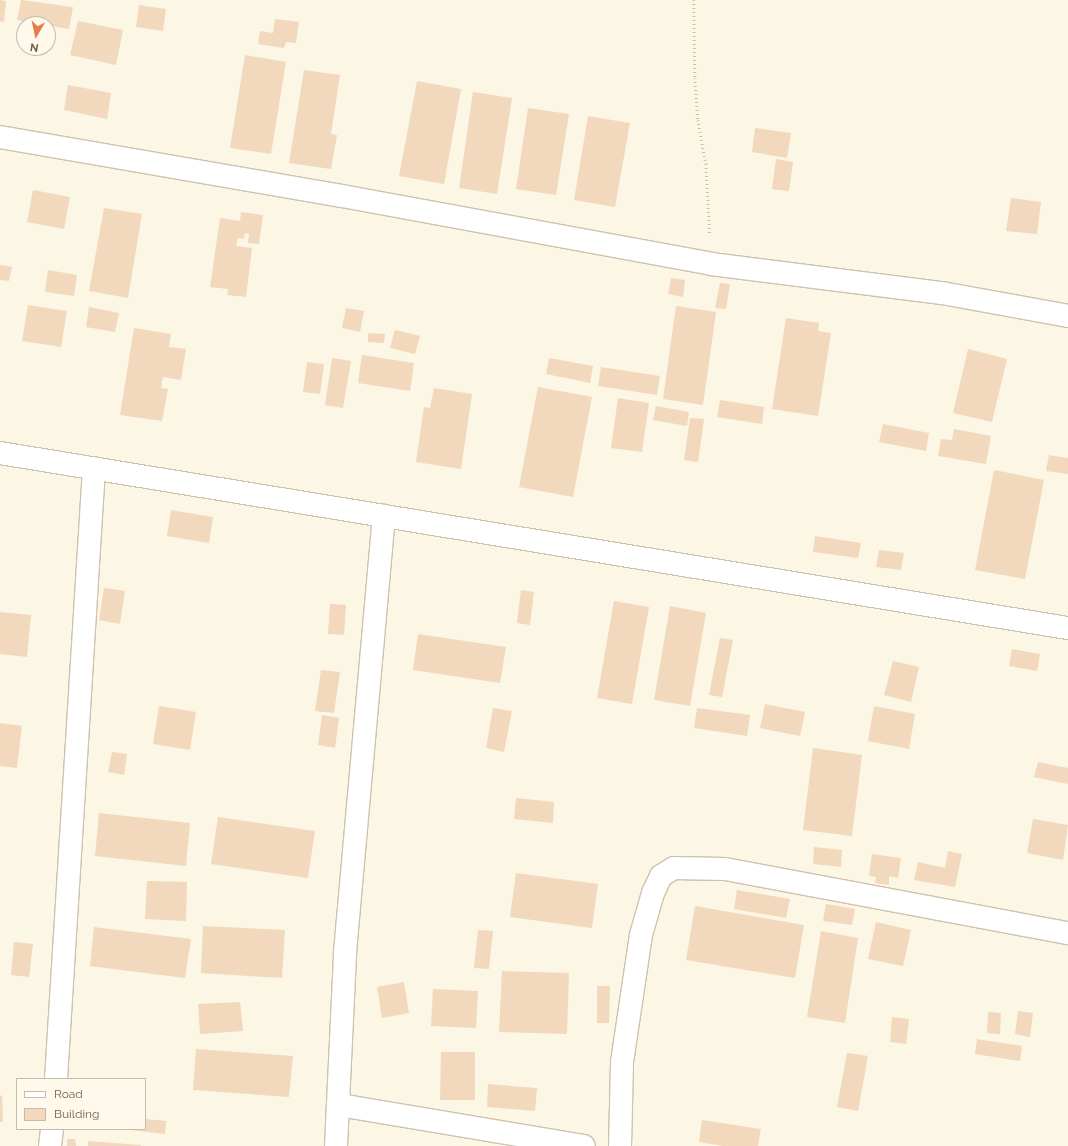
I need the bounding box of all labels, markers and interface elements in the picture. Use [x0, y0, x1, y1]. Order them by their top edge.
north arrow [16, 16, 56, 56]
text: N [29, 40, 39, 54]
legend [16, 1078, 146, 1130]
text: Road [54, 1087, 83, 1101]
text: Building [54, 1107, 100, 1121]

